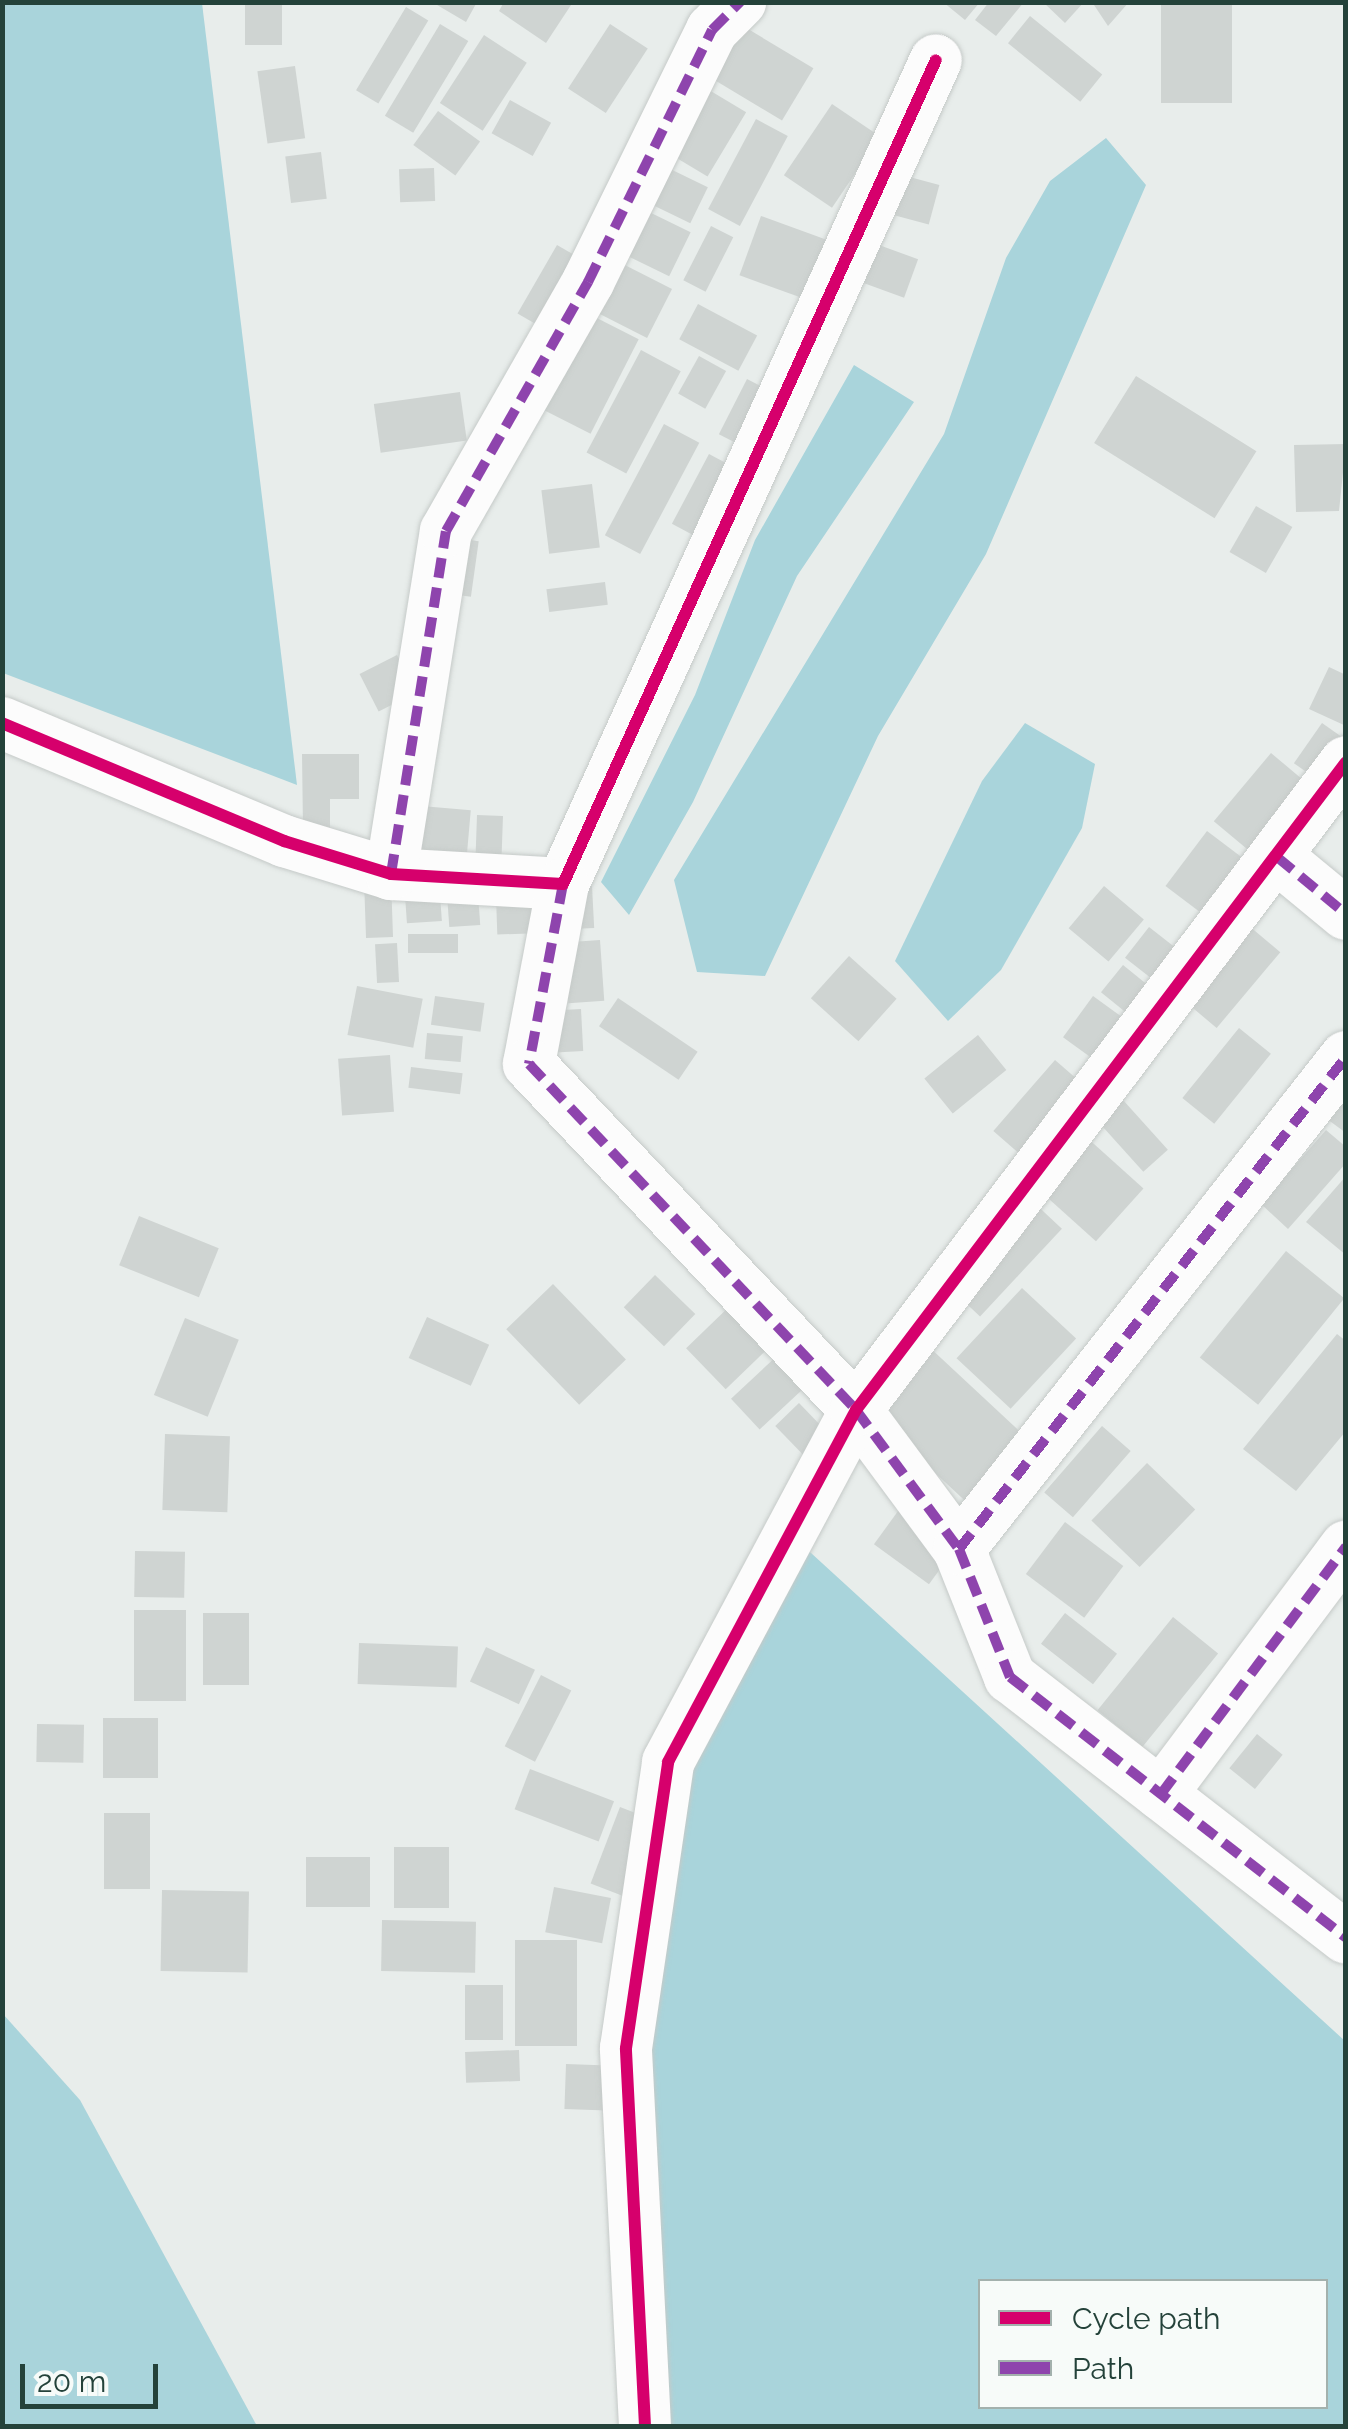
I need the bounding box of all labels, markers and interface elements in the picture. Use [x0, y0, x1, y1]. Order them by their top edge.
legend [978, 2279, 1328, 2409]
text: Cycle path [1072, 2301, 1220, 2336]
scale bar [25, 2344, 162, 2406]
text: Path [1072, 2351, 1134, 2386]
text: 20 m [37, 2364, 106, 2399]

